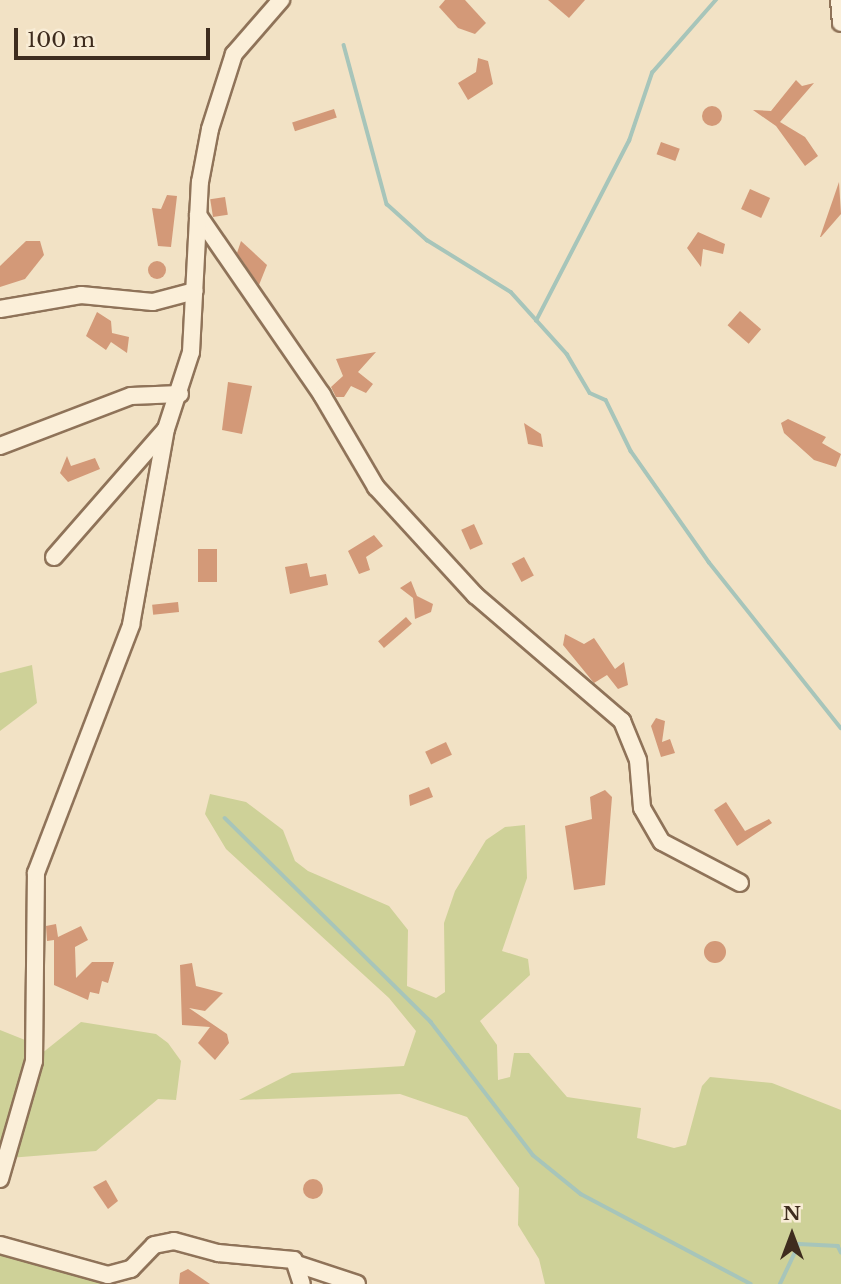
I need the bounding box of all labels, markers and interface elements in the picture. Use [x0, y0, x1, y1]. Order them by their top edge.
scale bar [18, 14, 214, 58]
text: 100 m [27, 27, 95, 53]
north arrow [757, 1200, 827, 1270]
text: N [783, 1202, 801, 1225]

